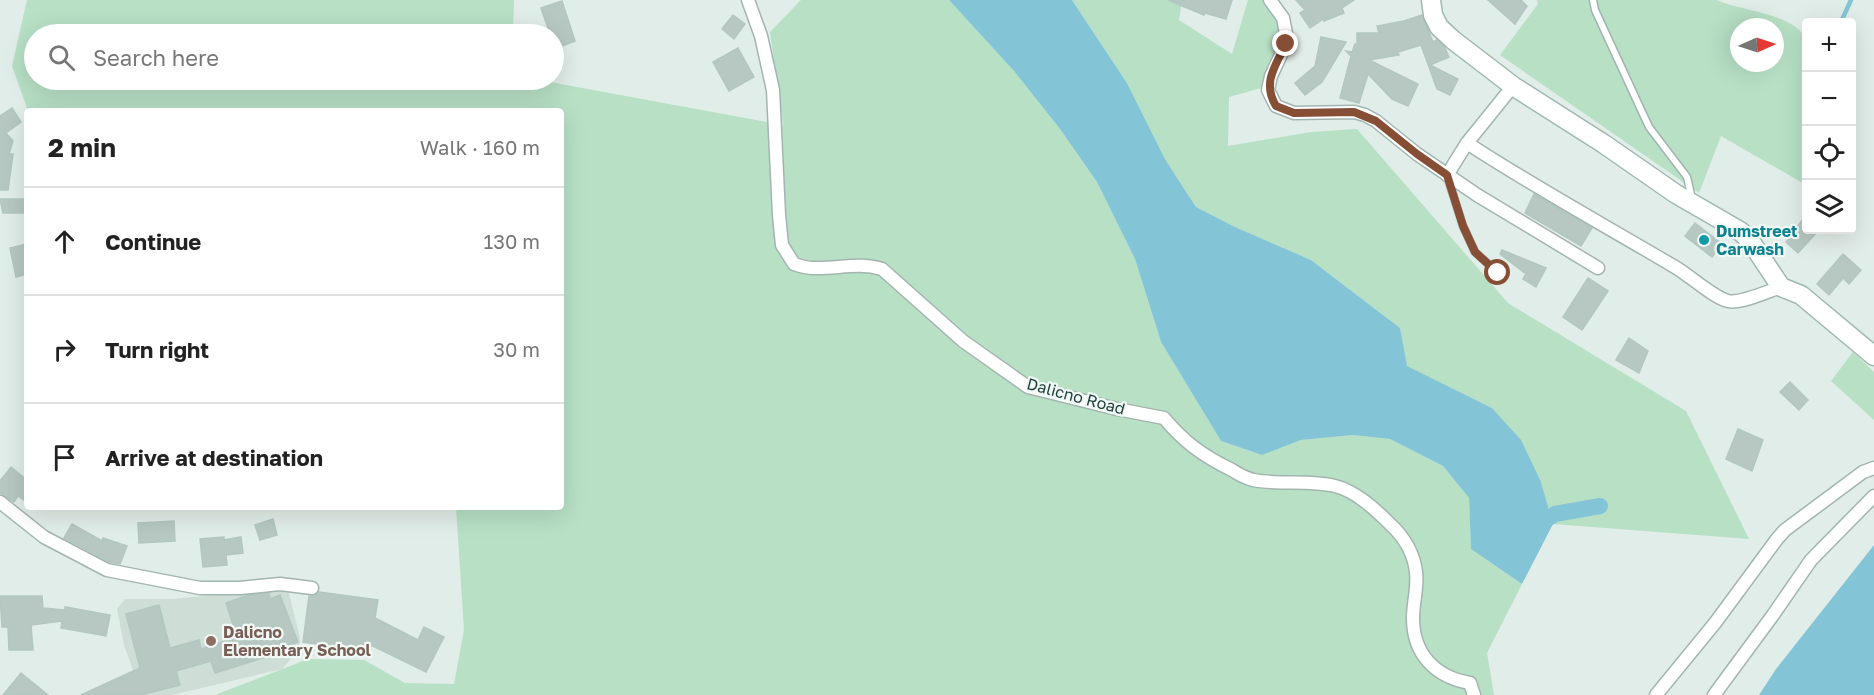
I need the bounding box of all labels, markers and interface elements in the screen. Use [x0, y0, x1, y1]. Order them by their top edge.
north arrow [1730, 18, 1784, 72]
map controls [1802, 18, 1856, 234]
button: + [1802, 18, 1856, 72]
search box [24, 24, 564, 90]
route end [1272, 30, 1298, 56]
icon: search [45, 41, 78, 74]
text: Search here [93, 44, 219, 71]
button: − [1802, 72, 1856, 126]
button: locate [1802, 126, 1856, 180]
text: 2 min [48, 132, 116, 163]
text: Walk · 160 m [420, 135, 540, 159]
button: layers [1802, 180, 1856, 234]
place label: Dumstreet Carwash [1716, 221, 1797, 259]
icon: ahead [48, 225, 81, 258]
text: Continue [105, 228, 201, 255]
text: 130 m [484, 229, 540, 253]
marker: Dumstreet Carwash [1697, 233, 1711, 247]
route start [1484, 259, 1510, 285]
icon: right [48, 333, 81, 366]
text: Turn right [105, 336, 209, 363]
text: 30 m [493, 337, 540, 361]
street label: Dalicno Road [1025, 373, 1127, 419]
icon: arrive [48, 441, 81, 474]
text: Arrive at destination [105, 444, 323, 471]
place label: Dalicno Elementary School [223, 622, 372, 660]
marker: Dalicno Elementary School [204, 634, 218, 648]

